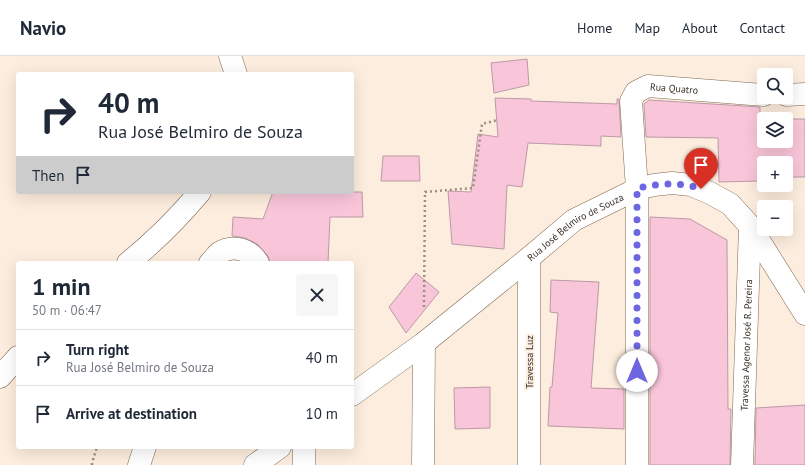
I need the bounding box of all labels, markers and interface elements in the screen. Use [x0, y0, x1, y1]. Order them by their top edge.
text: Navio [20, 16, 66, 40]
text: Home [577, 19, 612, 37]
text: Map [634, 19, 660, 37]
text: About [682, 19, 718, 37]
text: Contact [740, 19, 785, 37]
map controls [757, 68, 793, 236]
button: search [757, 68, 793, 104]
street label: Rua Quatro [649, 80, 699, 97]
text: 40 m [98, 84, 159, 121]
icon: right [32, 88, 84, 140]
button: layers [757, 112, 793, 148]
text: Rua José Belmiro de Souza [98, 120, 303, 143]
pin [684, 148, 718, 189]
icon: arrive [690, 154, 712, 176]
button: + [757, 156, 793, 192]
icon: arrive [72, 164, 94, 186]
text: Then [32, 166, 64, 185]
street label: Rua José Belmiro de Souza [524, 191, 626, 264]
button: − [757, 200, 793, 236]
text: 1 min [32, 271, 91, 302]
button: close [296, 274, 338, 316]
street label: Travessa Agenor José R. Pereira [738, 279, 755, 411]
text: 50 m · 06:47 [32, 302, 102, 319]
street label: Travessa Luz [523, 335, 536, 389]
text: Turn right [66, 340, 129, 359]
icon: right [32, 347, 54, 369]
text: 40 m [305, 348, 338, 367]
position arrow [616, 350, 658, 392]
text: Rua José Belmiro de Souza [66, 359, 214, 376]
icon: arrive [32, 403, 54, 425]
text: Arrive at destination [66, 404, 197, 423]
text: 10 m [305, 404, 338, 423]

